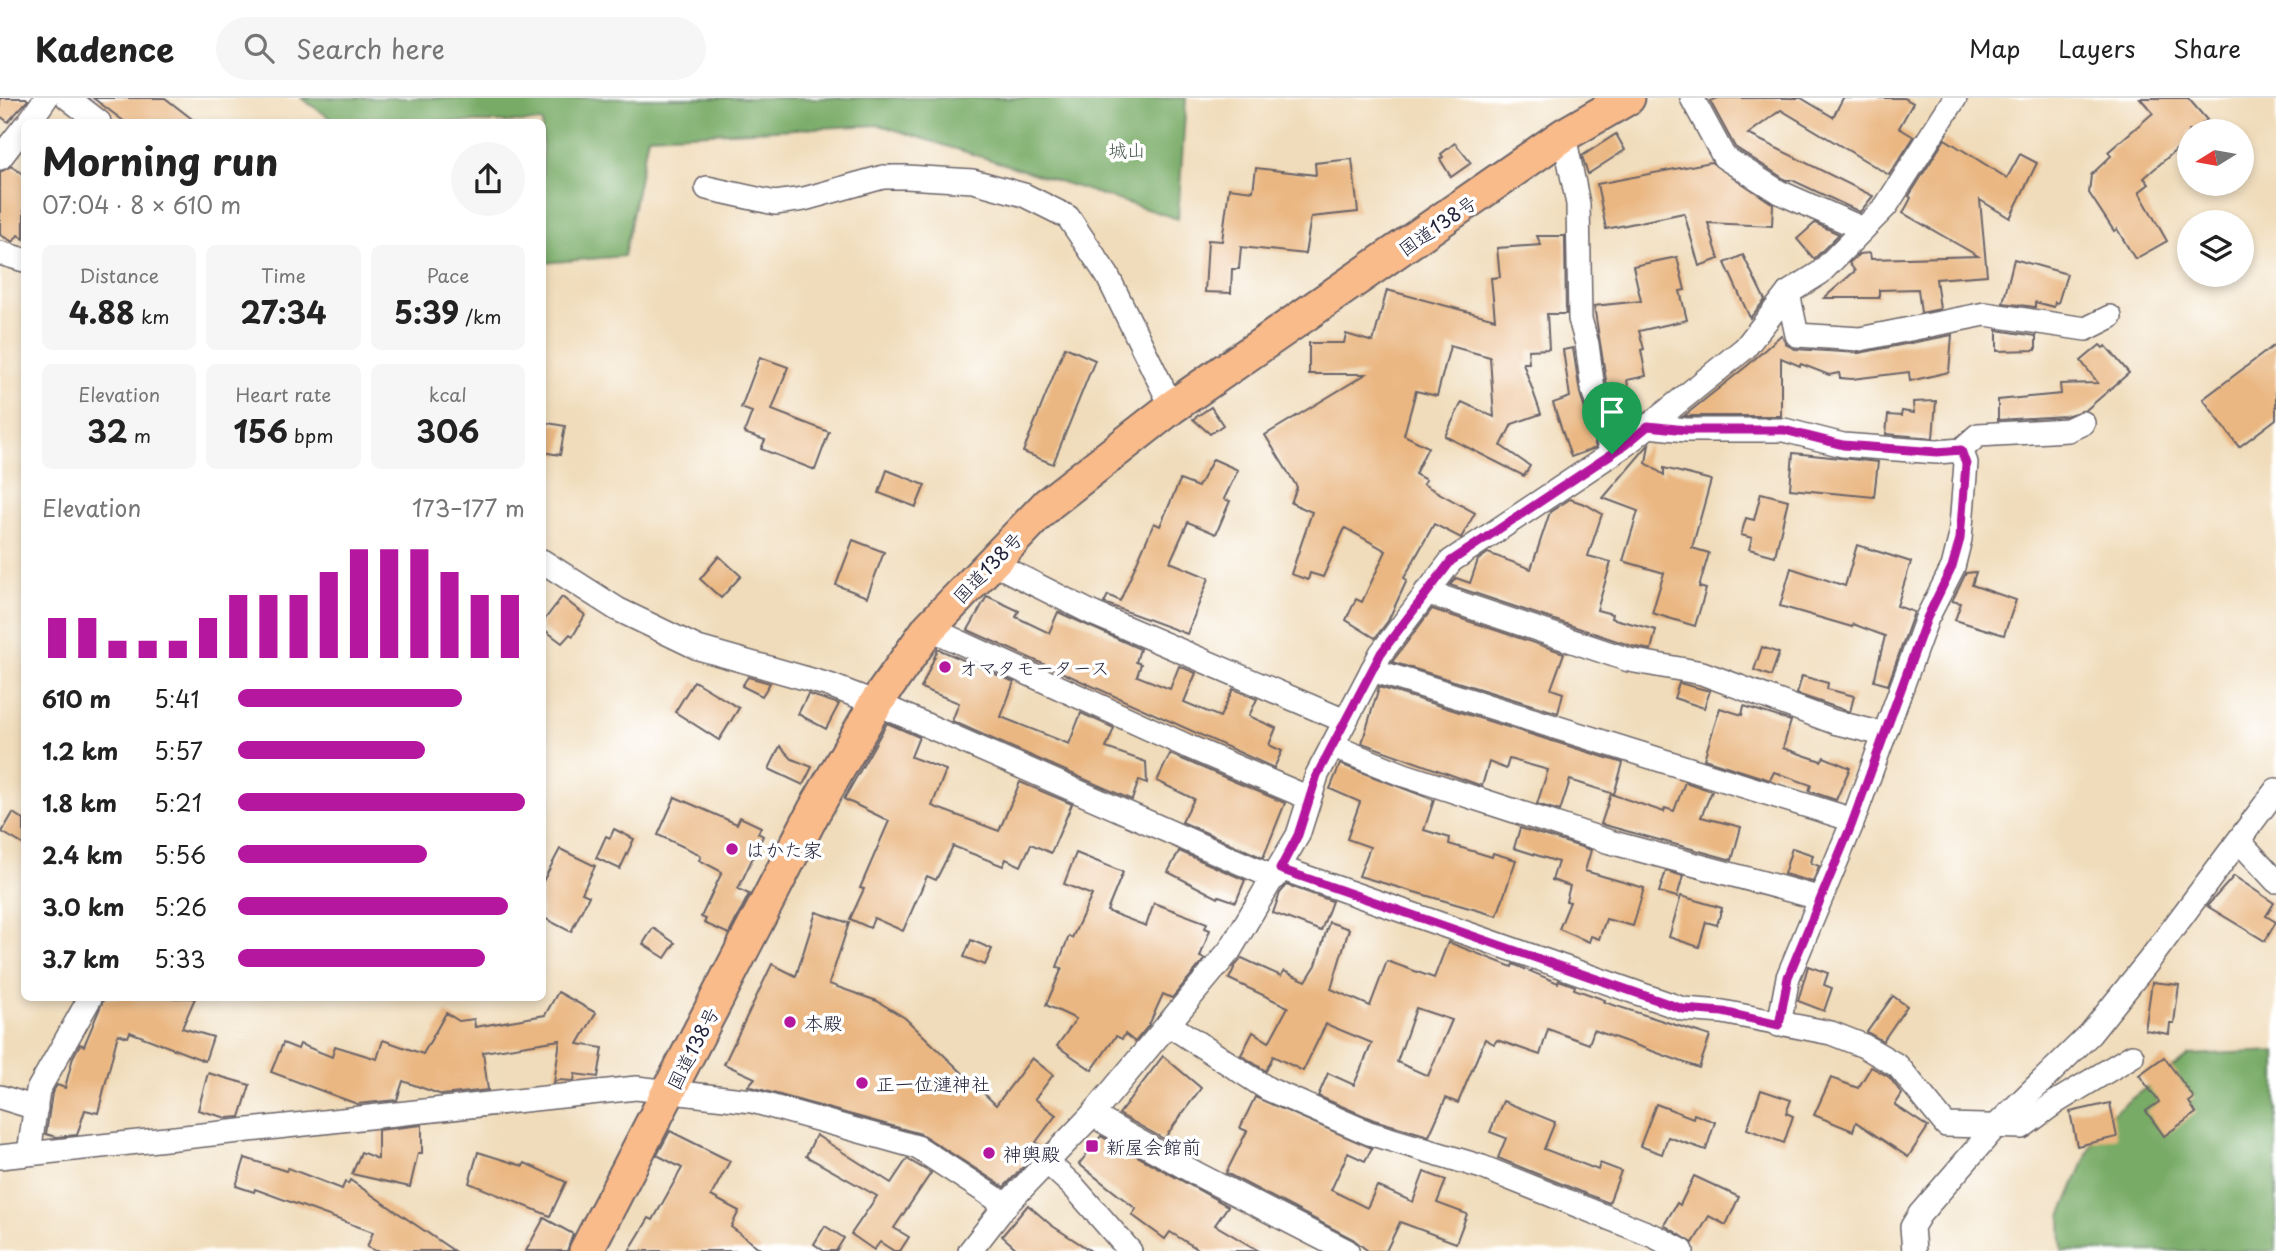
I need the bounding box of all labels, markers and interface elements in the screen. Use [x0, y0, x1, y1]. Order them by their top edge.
search box [216, 17, 706, 80]
text: Kadence [35, 23, 174, 73]
icon: search [240, 29, 278, 67]
text: Search here [296, 29, 445, 68]
text: Map [1969, 30, 2020, 66]
text: Layers [2058, 30, 2135, 66]
text: Share [2173, 30, 2241, 66]
north arrow [2177, 119, 2254, 196]
map controls [2177, 119, 2254, 287]
text: Morning run [42, 132, 278, 189]
park label: 城山 [1108, 135, 1146, 163]
button: share [451, 142, 525, 216]
text: 07:04 · 8 × 610 m [42, 187, 241, 222]
street label: 国道138号 [1392, 188, 1482, 262]
button: layers [2177, 210, 2254, 287]
text: Distance [79, 261, 159, 289]
text: Time [261, 261, 306, 289]
text: Pace [426, 261, 469, 289]
text: 4.88 [69, 289, 135, 334]
text: 27:34 [240, 289, 327, 334]
text: 5:39 [394, 289, 459, 334]
text: km [135, 302, 170, 330]
text: /km [459, 302, 502, 330]
text: Elevation [78, 380, 160, 408]
text: Heart rate [236, 380, 331, 408]
text: kcal [429, 380, 467, 408]
pin [1582, 382, 1642, 454]
icon: arrive [1593, 393, 1631, 431]
text: 32 [87, 408, 128, 453]
text: 156 [233, 408, 288, 453]
text: 306 [416, 408, 479, 453]
text: m [128, 421, 151, 449]
text: bpm [288, 421, 334, 449]
text: Elevation [42, 490, 141, 525]
text: 173–177 m [412, 490, 525, 525]
street label: 国道138号 [946, 525, 1028, 609]
place label: オマタモータース [959, 653, 1109, 681]
marker: オマタモータース [937, 659, 953, 675]
text: 610 m [42, 681, 111, 716]
text: 5:41 [154, 681, 200, 716]
text: 1.2 km [42, 733, 118, 768]
text: 5:57 [154, 733, 203, 768]
text: 1.8 km [42, 785, 117, 820]
text: 5:21 [154, 785, 202, 820]
place label: はかた家 [746, 835, 822, 863]
text: 2.4 km [42, 837, 123, 872]
text: 5:56 [154, 837, 206, 872]
marker: はかた家 [724, 841, 740, 857]
text: 3.0 km [42, 889, 124, 924]
text: 5:26 [154, 889, 207, 924]
text: 3.7 km [42, 941, 120, 976]
text: 5:33 [154, 941, 206, 976]
street label: 国道138号 [659, 1002, 725, 1094]
place label: 本殿 [804, 1008, 842, 1036]
marker: 本殿 [782, 1014, 798, 1030]
place label: 正一位漣神社 [876, 1069, 990, 1097]
marker: 正一位漣神社 [854, 1075, 870, 1091]
place label: 新屋会館前 [1106, 1132, 1201, 1160]
marker: 新屋会館前 [1084, 1138, 1100, 1154]
place label: 神輿殿 [1003, 1139, 1060, 1167]
marker: 神輿殿 [981, 1145, 997, 1161]

